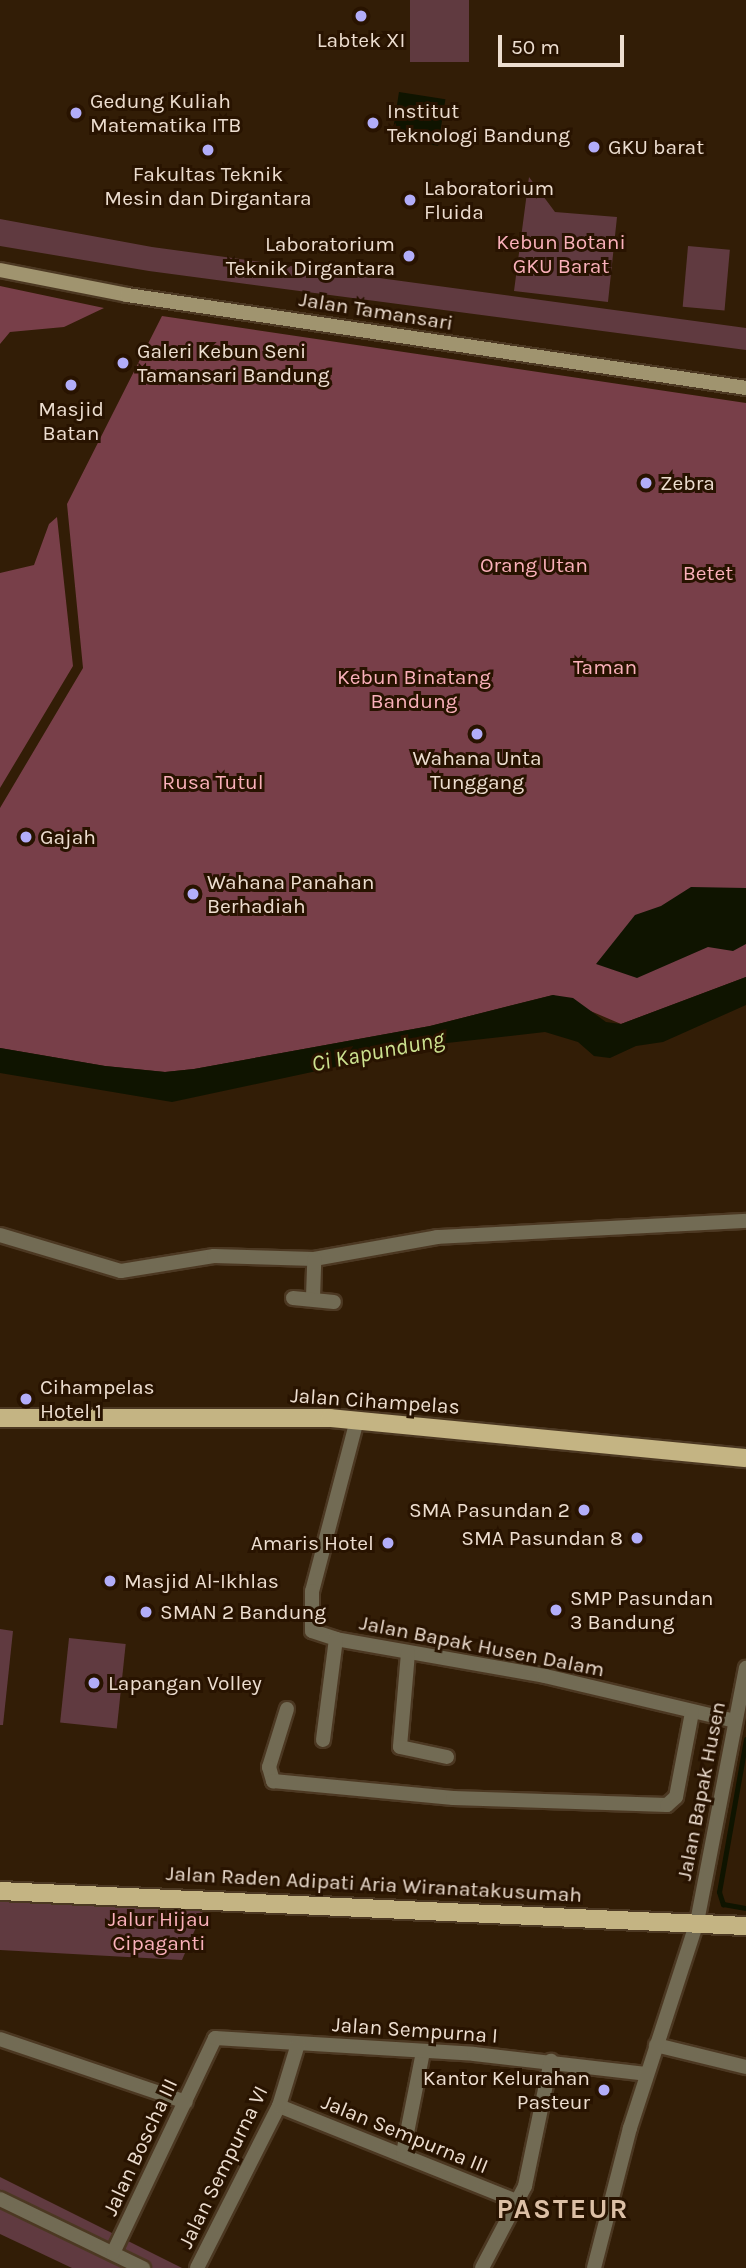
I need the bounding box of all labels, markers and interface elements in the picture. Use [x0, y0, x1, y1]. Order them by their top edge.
marker: Labtek XI [353, 8, 369, 24]
scale bar [501, 21, 627, 65]
place label: Labtek XI [317, 27, 405, 53]
text: 50 m [511, 35, 560, 59]
place label: Gedung Kuliah Matematika ITB [90, 88, 241, 138]
place label: Institut Teknologi Bandung [387, 98, 570, 148]
marker: Gedung Kuliah Matematika ITB [68, 105, 84, 121]
marker: Institut Teknologi Bandung [365, 115, 381, 131]
place label: GKU barat [608, 134, 704, 160]
marker: GKU barat [586, 139, 602, 155]
marker: Fakultas Teknik Mesin dan Dirgantara [200, 142, 216, 158]
place label: Fakultas Teknik Mesin dan Dirgantara [104, 161, 312, 211]
place label: Laboratorium Fluida [424, 175, 554, 225]
marker: Laboratorium Fluida [402, 192, 418, 208]
park label: Kebun Botani GKU Barat [496, 229, 626, 279]
place label: Laboratorium Teknik Dirgantara [226, 231, 395, 281]
marker: Laboratorium Teknik Dirgantara [401, 248, 417, 264]
street label: Jalan Tamansari [297, 286, 455, 336]
place label: Galeri Kebun Seni Tamansari Bandung [137, 338, 330, 388]
marker: Galeri Kebun Seni Tamansari Bandung [115, 355, 131, 371]
marker: Masjid Batan [63, 377, 79, 393]
place label: Masjid Batan [38, 396, 104, 446]
place label: Zebra [660, 470, 715, 496]
marker: Zebra [638, 475, 654, 491]
park label: Orang Utan [480, 552, 588, 578]
park label: Betet [683, 560, 733, 586]
park label: Taman [573, 654, 637, 680]
park label: Kebun Binatang Bandung [337, 664, 491, 714]
marker: Wahana Unta Tunggang [469, 726, 485, 742]
place label: Wahana Unta Tunggang [413, 745, 541, 795]
park label: Rusa Tutul [162, 769, 264, 795]
place label: Gajah [40, 824, 96, 850]
marker: Gajah [18, 829, 34, 845]
place label: Wahana Panahan Berhadiah [207, 869, 374, 919]
marker: Wahana Panahan Berhadiah [185, 886, 201, 902]
water label: Ci Kapundung [309, 1026, 447, 1078]
place label: Cihampelas Hotel 1 [40, 1374, 155, 1424]
street label: Jalan Cihampelas [289, 1383, 461, 1419]
marker: Cihampelas Hotel 1 [18, 1391, 34, 1407]
place label: SMA Pasundan 2 [409, 1497, 570, 1523]
marker: SMA Pasundan 2 [576, 1502, 592, 1518]
place label: SMA Pasundan 8 [461, 1525, 623, 1551]
place label: Amaris Hotel [251, 1530, 374, 1556]
marker: SMA Pasundan 8 [629, 1530, 645, 1546]
marker: Amaris Hotel [380, 1535, 396, 1551]
place label: Masjid Al-Ikhlas [124, 1568, 279, 1594]
marker: Masjid Al-Ikhlas [102, 1573, 118, 1589]
place label: SMP Pasundan 3 Bandung [570, 1585, 713, 1635]
place label: SMAN 2 Bandung [160, 1599, 326, 1625]
marker: SMP Pasundan 3 Bandung [548, 1602, 564, 1618]
marker: SMAN 2 Bandung [138, 1604, 154, 1620]
street label: Jalan Bapak Husen Dalam [357, 1610, 607, 1682]
place label: Lapangan Volley [108, 1670, 262, 1696]
marker: Lapangan Volley [86, 1675, 102, 1691]
street label: Jalan Bapak Husen [671, 1699, 731, 1883]
street label: Jalan Raden Adipati Aria Wiranatakusumah [165, 1861, 583, 1907]
park label: Jalur Hijau Cipaganti [108, 1906, 210, 1956]
street label: Jalan Sempurna I [331, 2012, 499, 2048]
place label: Kantor Kelurahan Pasteur [423, 2065, 590, 2115]
street label: Jalan Boscha III [97, 2074, 183, 2220]
street label: Jalan Sempurna VI [173, 2082, 273, 2252]
marker: Kantor Kelurahan Pasteur [596, 2082, 612, 2098]
street label: Jalan Sempurna III [318, 2089, 492, 2179]
district label: PASTEUR [497, 2192, 629, 2226]

